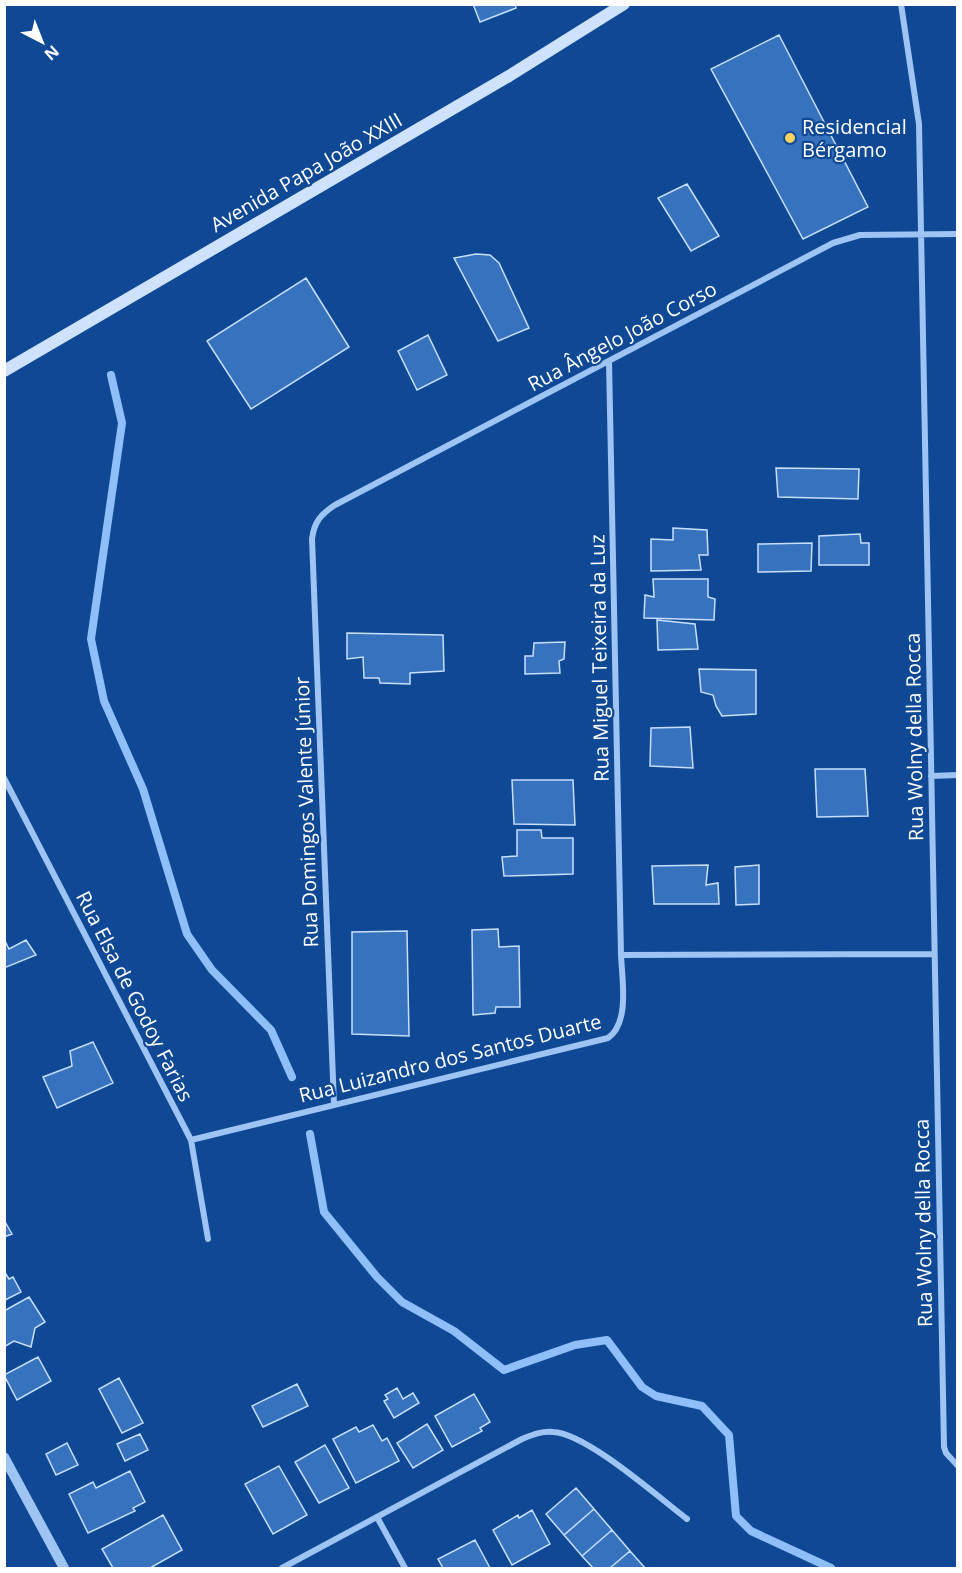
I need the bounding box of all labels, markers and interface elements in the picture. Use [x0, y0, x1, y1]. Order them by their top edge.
north arrow [12, 12, 72, 72]
text: N [40, 41, 64, 66]
street label: Avenida Papa João XXIII [205, 106, 407, 238]
place label: Residencial Bérgamo [802, 113, 907, 163]
marker: Residencial Bérgamo [783, 131, 797, 145]
street label: Rua Ângelo João Corso [523, 275, 721, 397]
street label: Rua Miguel Teixeira da Luz [583, 534, 615, 782]
street label: Rua Wolny della Rocca [899, 633, 929, 841]
street label: Rua Domingos Valente Júnior [288, 676, 324, 948]
street label: Rua Elsa de Godoy Farias [70, 886, 200, 1106]
street label: Rua Luizandro dos Santos Duarte [296, 1007, 604, 1109]
street label: Rua Wolny della Rocca [908, 1119, 938, 1327]

